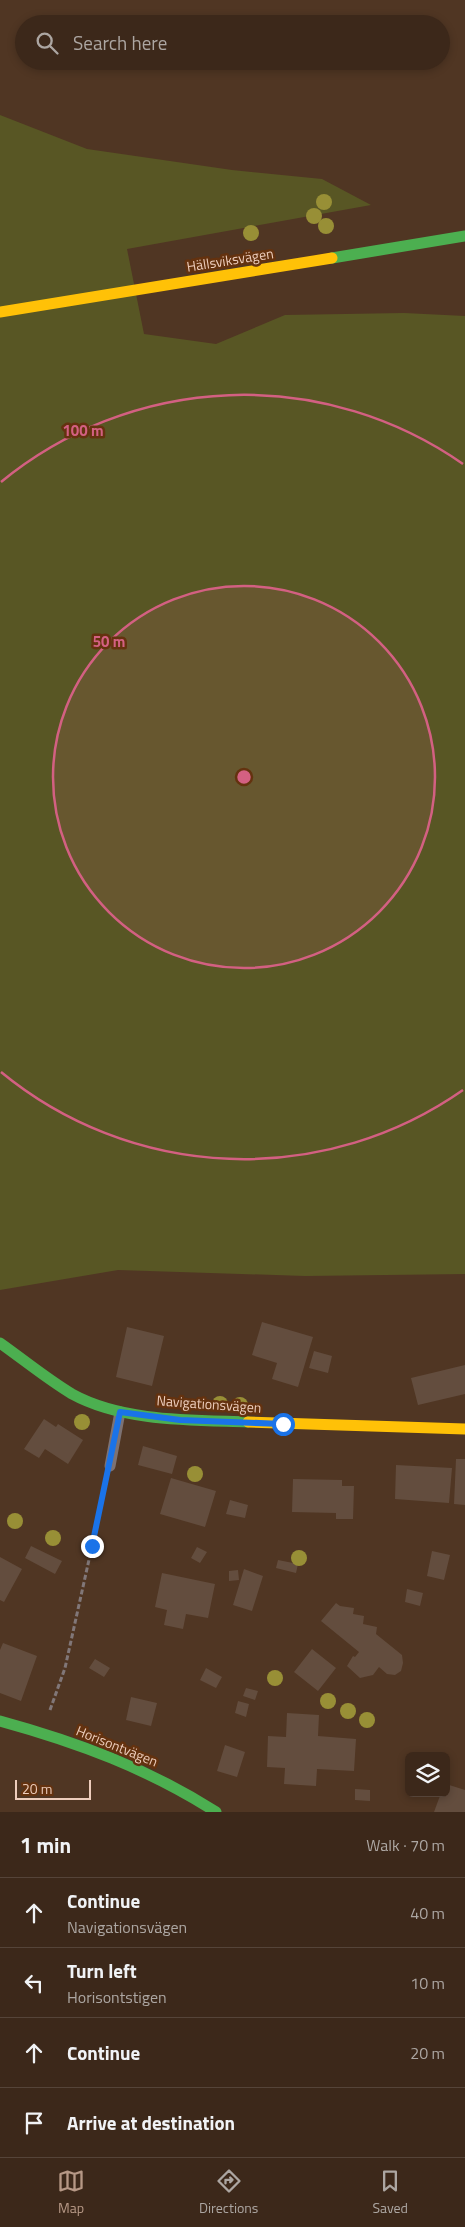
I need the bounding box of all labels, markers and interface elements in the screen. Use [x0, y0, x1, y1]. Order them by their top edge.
search box [15, 15, 450, 70]
text: Search here [73, 28, 167, 57]
icon: search [33, 29, 61, 57]
street label: Hällsviksvägen [185, 242, 275, 277]
text: 100 m [62, 419, 104, 442]
text: 50 m [93, 630, 125, 653]
centre of rings [235, 768, 253, 786]
street label: Navigationsvägen [156, 1389, 262, 1418]
route start [272, 1413, 295, 1436]
route end [81, 1535, 104, 1558]
street label: Horisontvägen [73, 1720, 161, 1771]
map controls [405, 1752, 450, 1797]
button: layers [405, 1752, 450, 1797]
scale bar [15, 1777, 91, 1800]
text: 20 m [22, 1778, 52, 1799]
text: 1 min [20, 1829, 71, 1861]
text: Walk · 70 m [366, 1833, 445, 1857]
text: Continue [67, 1886, 140, 1915]
icon: ahead [20, 1899, 48, 1927]
text: 40 m [410, 1901, 445, 1925]
text: Navigationsvägen [67, 1915, 187, 1939]
text: Turn left [67, 1956, 137, 1985]
icon: left [20, 1969, 48, 1997]
text: 10 m [410, 1971, 445, 1995]
text: Horisontstigen [67, 1985, 167, 2009]
text: Continue [67, 2038, 140, 2067]
icon: ahead [20, 2039, 48, 2067]
text: 20 m [410, 2041, 445, 2065]
text: Arrive at destination [67, 2108, 235, 2137]
icon: arrive [20, 2109, 48, 2137]
tab: Map [57, 2167, 85, 2218]
tab: Directions [199, 2167, 258, 2218]
tab: Saved [372, 2167, 408, 2218]

